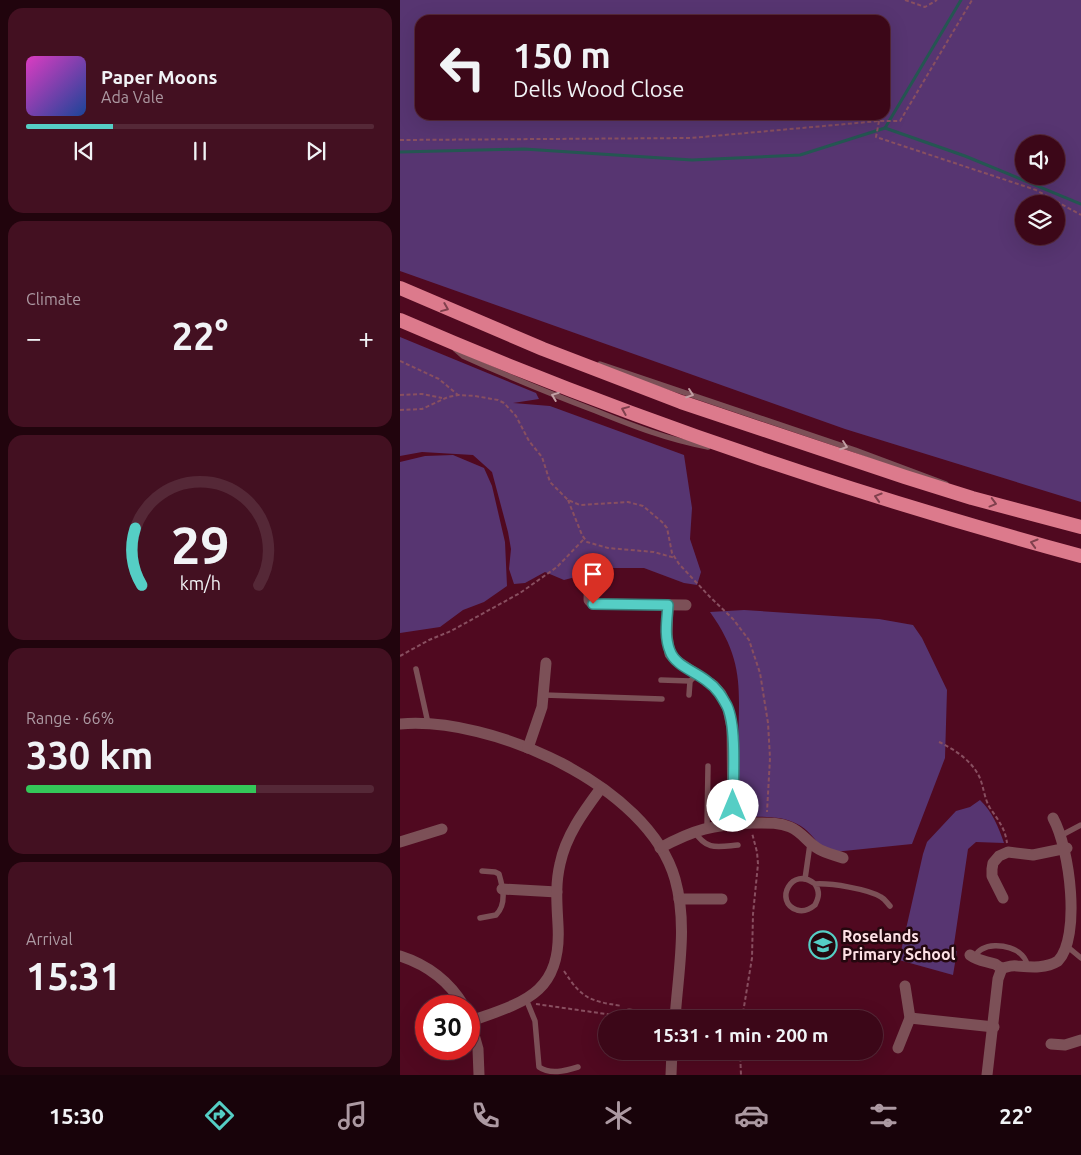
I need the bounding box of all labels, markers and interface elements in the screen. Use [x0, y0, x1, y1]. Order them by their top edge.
icon: left [430, 35, 495, 100]
text: 150 m [513, 35, 611, 75]
text: Paper Moons [101, 66, 218, 88]
text: Dells Wood Close [513, 76, 684, 101]
text: Ada Vale [101, 88, 164, 106]
map controls [1015, 135, 1065, 245]
button: sound [1015, 135, 1065, 185]
icon: previous [70, 137, 98, 165]
icon: pause [186, 137, 214, 165]
icon: next [302, 137, 330, 165]
button: layers [1015, 195, 1065, 245]
text: Climate [26, 290, 81, 308]
one-way arrow [440, 302, 448, 312]
text: 22° [172, 315, 228, 357]
text: − [26, 322, 42, 353]
text: + [358, 322, 374, 353]
one-way arrow [685, 388, 693, 398]
one-way arrow [552, 392, 560, 402]
one-way arrow [621, 406, 630, 417]
one-way arrow [839, 440, 847, 450]
one-way arrow [875, 492, 883, 502]
one-way arrow [988, 498, 997, 508]
text: 29 [171, 516, 229, 574]
one-way arrow [1030, 539, 1039, 549]
pin [572, 553, 614, 604]
icon: arrive [579, 560, 607, 588]
text: km/h [179, 573, 221, 593]
text: Range · 66% [26, 709, 114, 727]
text: 330 km [26, 734, 153, 776]
position arrow [706, 779, 758, 831]
place label: Roselands Primary School [842, 927, 956, 963]
text: Arrival [26, 930, 73, 948]
school or university icon: Roselands Primary School [808, 930, 838, 960]
text: 15:31 [26, 955, 121, 997]
speed limit sign: 30 [415, 995, 480, 1060]
text: 15:31 · 1 min · 200 m [653, 1024, 828, 1046]
icon: directions [202, 1098, 237, 1133]
icon: music [335, 1098, 370, 1133]
icon: phone [468, 1098, 503, 1133]
icon: climate [601, 1098, 636, 1133]
icon: car [734, 1098, 769, 1133]
icon: filters [866, 1098, 901, 1133]
text: 15:30 [49, 1103, 104, 1128]
text: 22° [999, 1103, 1032, 1128]

